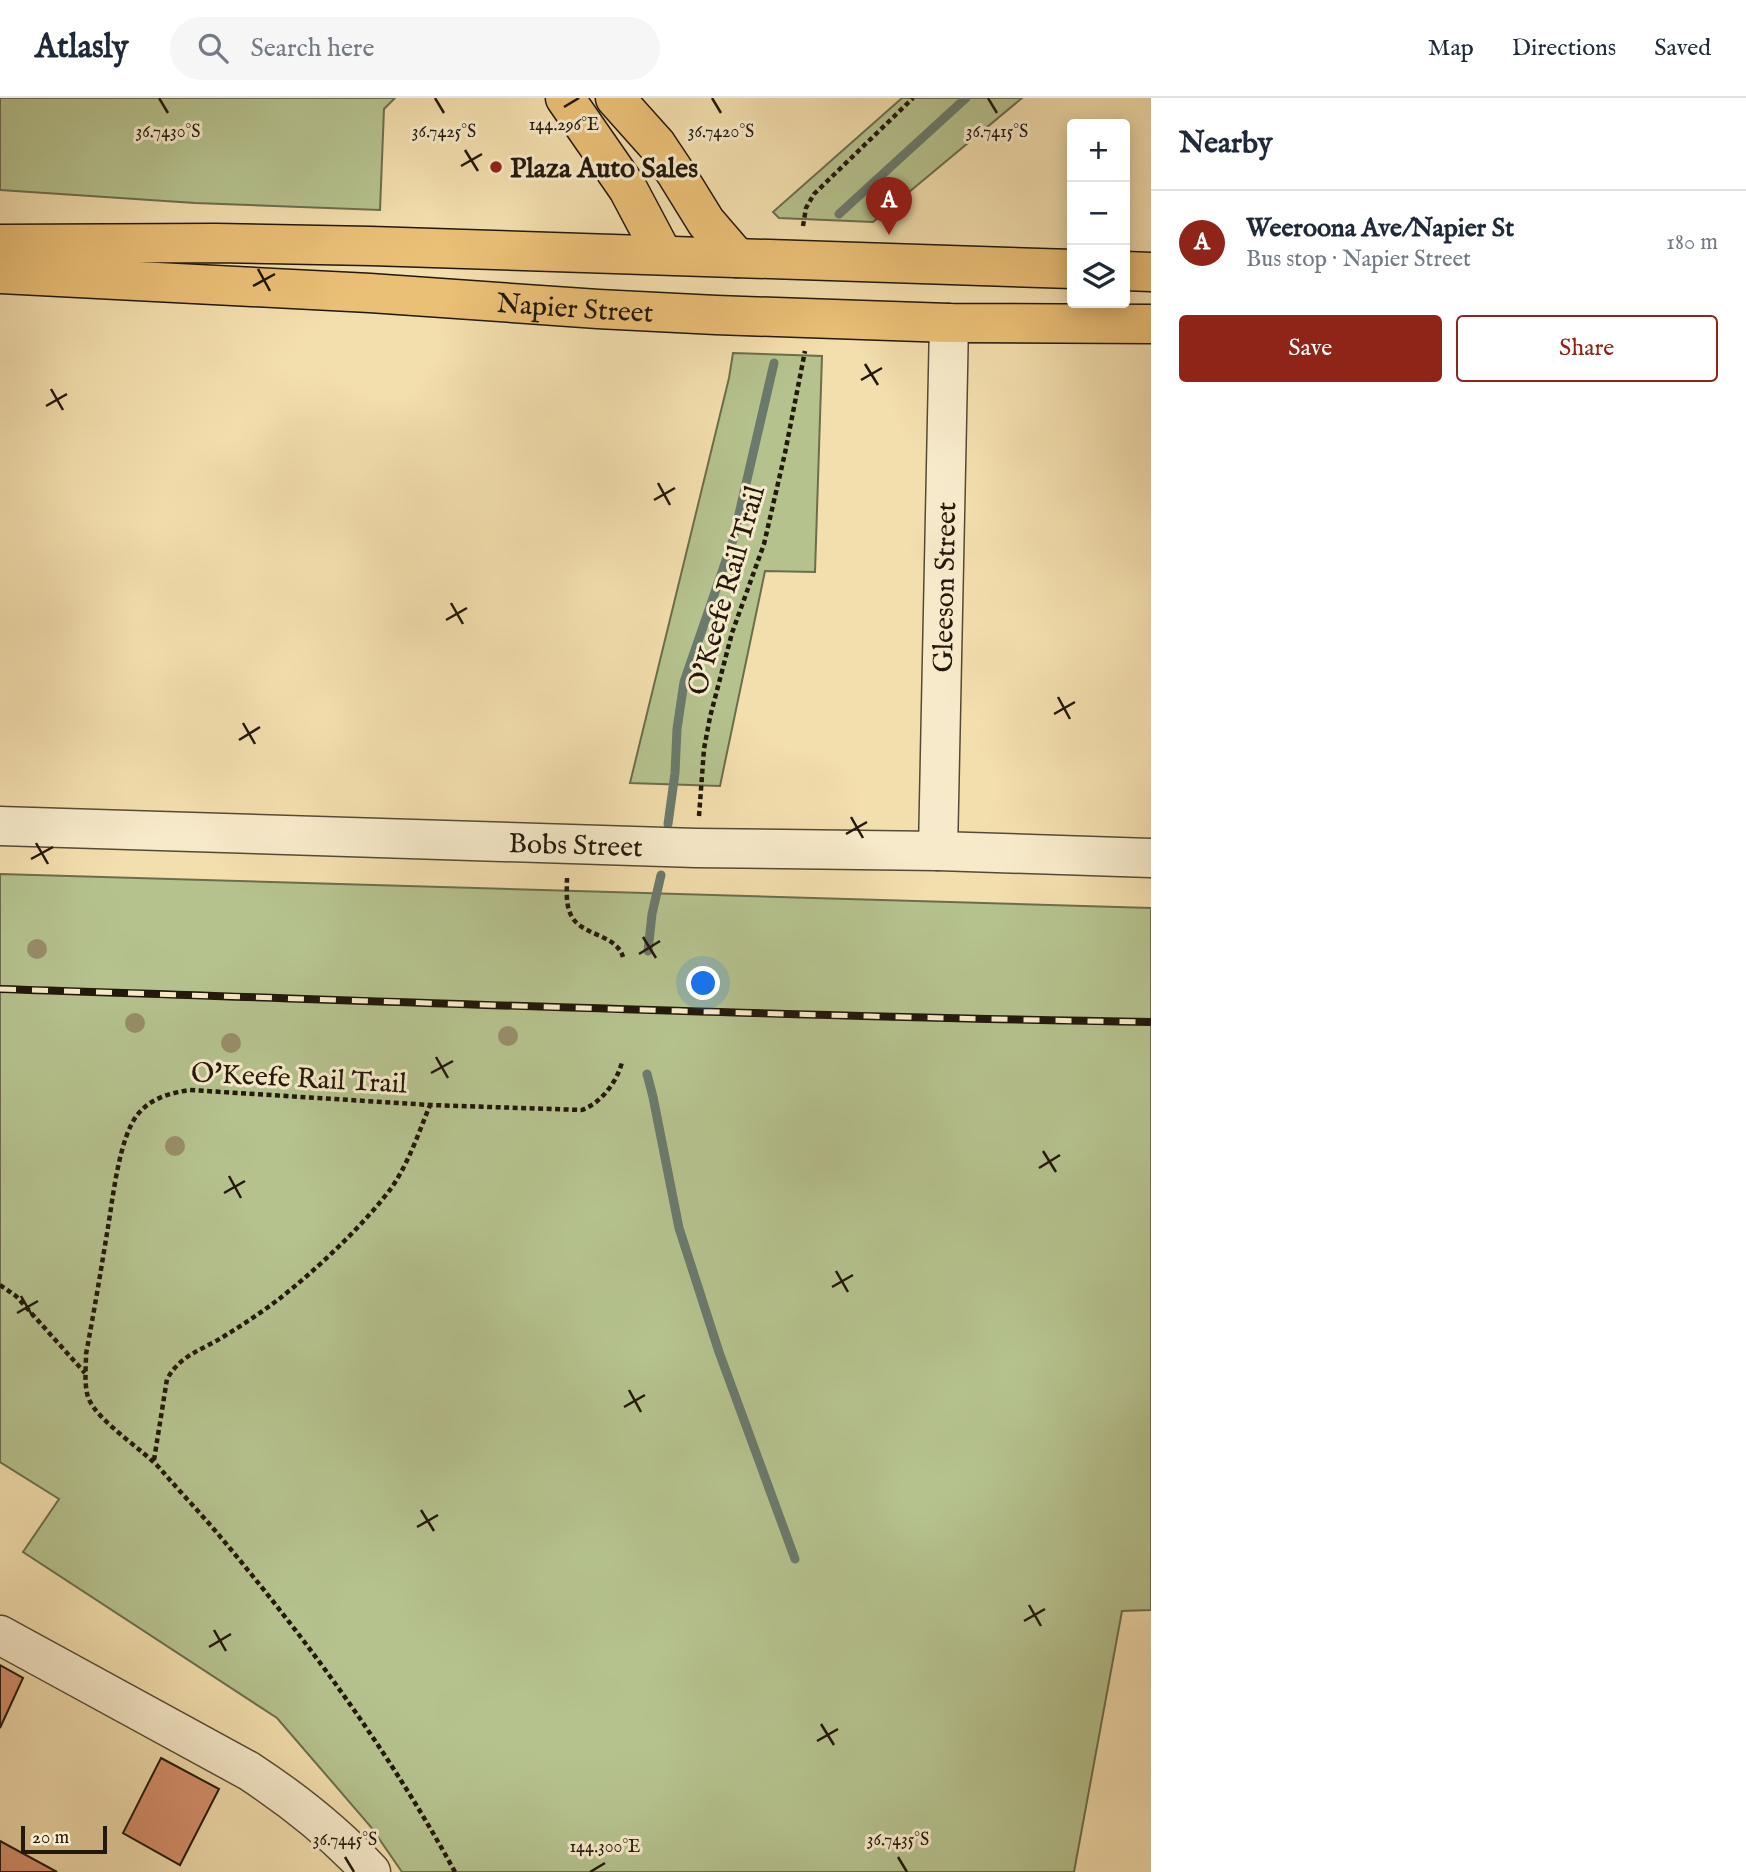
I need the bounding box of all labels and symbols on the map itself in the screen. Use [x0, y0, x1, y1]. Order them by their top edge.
text: 144.296°E [529, 114, 599, 137]
text: 36.7430°S [136, 121, 200, 144]
text: 36.7425°S [412, 121, 476, 144]
text: 36.7420°S [688, 121, 754, 144]
text: 36.7415°S [966, 121, 1028, 144]
place label: Plaza Auto Sales [510, 152, 698, 187]
marker: Plaza Auto Sales [488, 159, 504, 175]
pin: A [866, 177, 912, 235]
street label: Napier Street [495, 287, 654, 332]
street label: O'Keefe Rail Trail [681, 482, 774, 699]
street label: Gleeson Street [927, 501, 965, 673]
street label: Bobs Street [508, 827, 644, 866]
your location [686, 966, 720, 1000]
street label: O'Keefe Rail Trail [190, 1056, 408, 1103]
scale bar [21, 1823, 107, 1855]
text: 36.7445°S [313, 1829, 377, 1852]
text: 36.7435°S [867, 1829, 929, 1852]
text: 144.300°E [569, 1836, 641, 1859]

